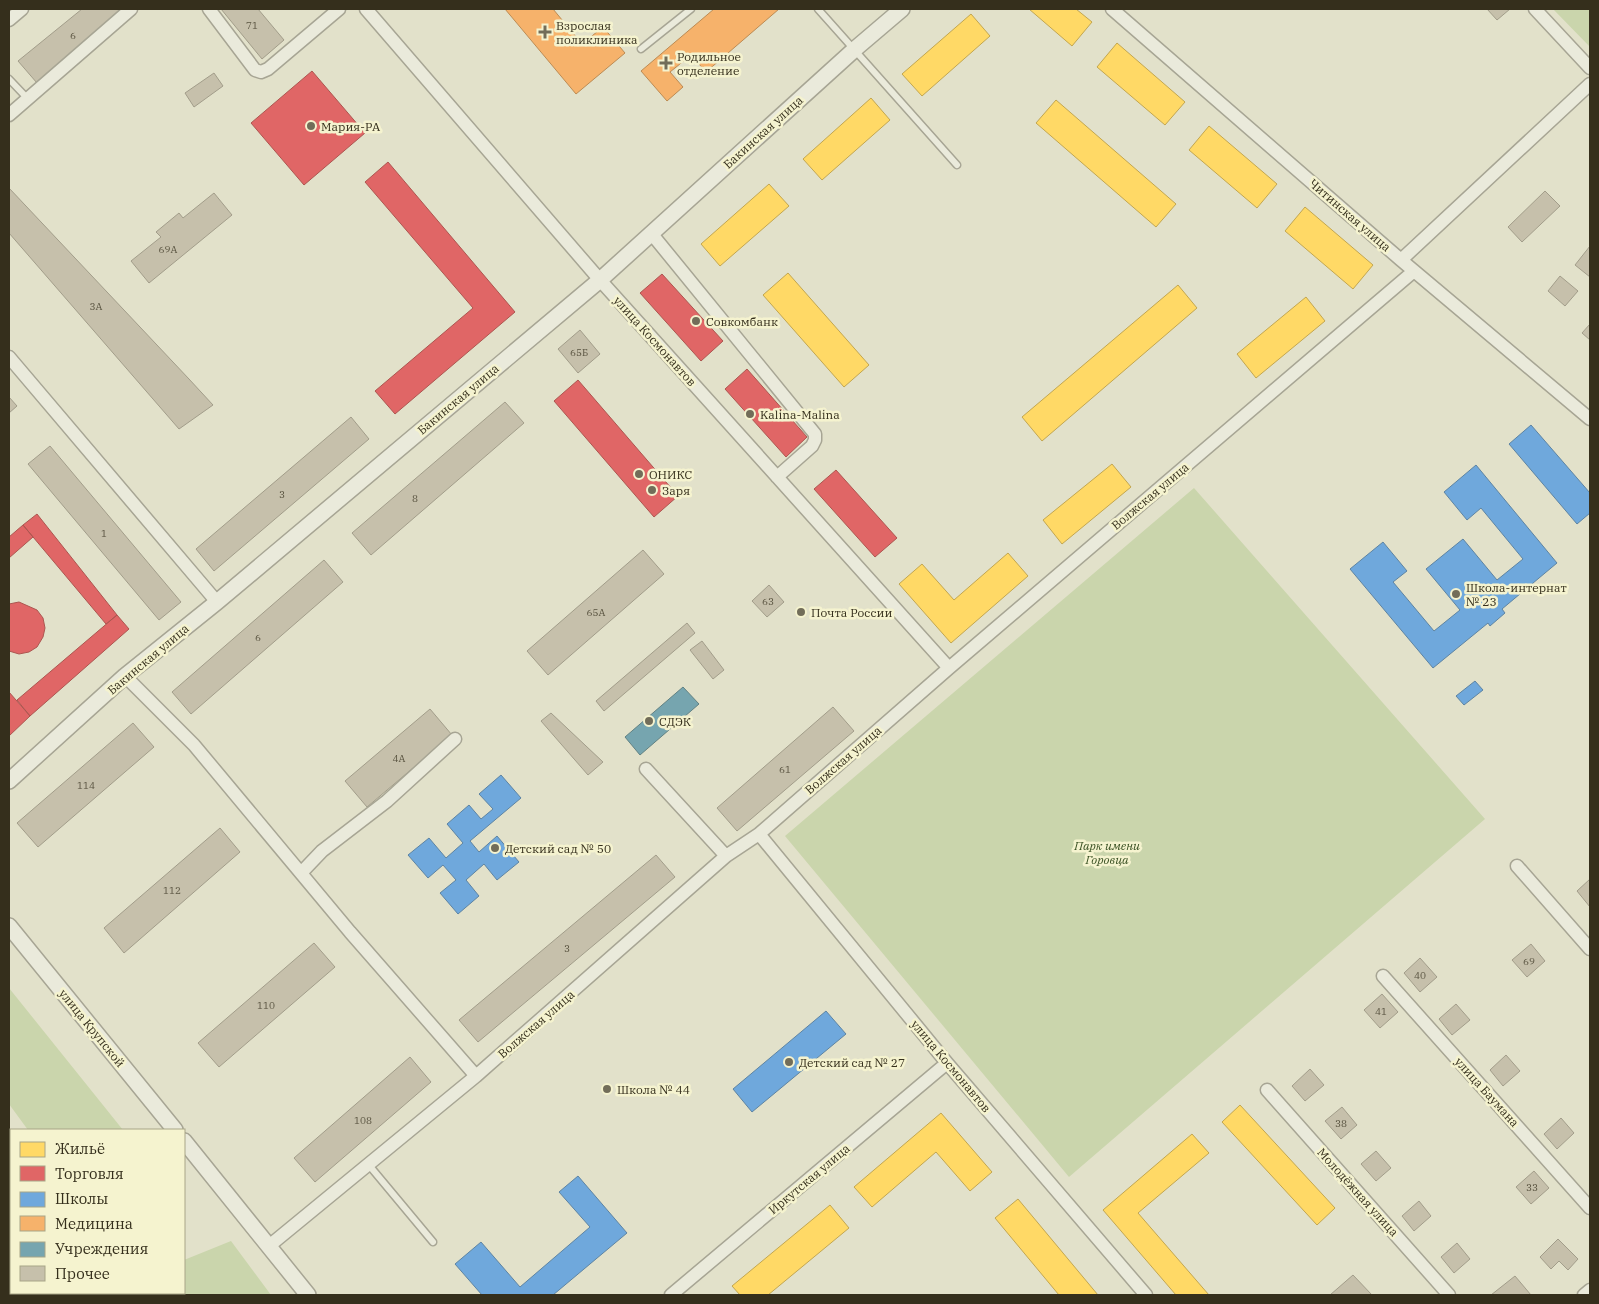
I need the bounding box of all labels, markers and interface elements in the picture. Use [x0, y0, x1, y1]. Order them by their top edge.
place label: Взрослая поликлиника [556, 18, 638, 47]
house number: 71 [246, 19, 258, 32]
marker: Взрослая поликлиника [538, 25, 552, 39]
house number: 6 [70, 29, 76, 42]
place label: Родильное отделение [677, 49, 741, 78]
marker: Родильное отделение [659, 56, 673, 70]
street label: Бакинская улица [720, 92, 806, 172]
place label: Мария-РА [321, 119, 381, 134]
marker: Мария-РА [305, 120, 317, 132]
street label: Читинская улица [1306, 175, 1394, 255]
house number: 69А [159, 243, 178, 256]
street label: улица Космонавтов [611, 293, 700, 389]
house number: 3А [90, 300, 103, 313]
place label: Совкомбанк [706, 314, 778, 329]
marker: Совкомбанк [690, 315, 702, 327]
house number: 65Б [570, 346, 588, 359]
street label: Бакинская улица [414, 360, 502, 437]
place label: Kalina-Malina [760, 407, 840, 422]
marker: Kalina-Malina [744, 408, 756, 420]
street label: Волжская улица [1108, 459, 1192, 533]
place label: ОНИКС [649, 467, 692, 482]
marker: ОНИКС [633, 468, 645, 480]
place label: Заря [662, 483, 690, 498]
marker: Заря [646, 484, 658, 496]
house number: 3 [279, 488, 285, 501]
house number: 8 [412, 492, 418, 505]
house number: 1 [101, 527, 107, 540]
place label: Школа-интернат № 23 [1466, 580, 1567, 609]
marker: Школа-интернат № 23 [1450, 588, 1462, 600]
house number: 63 [762, 595, 774, 608]
place label: Почта России [811, 605, 893, 620]
house number: 65А [587, 606, 606, 619]
marker: Почта России [795, 606, 807, 618]
street label: Бакинская улица [104, 620, 192, 697]
house number: 6 [255, 631, 261, 644]
place label: СДЭК [659, 714, 692, 729]
marker: СДЭК [643, 715, 655, 727]
street label: Волжская улица [802, 722, 885, 797]
house number: 4А [393, 752, 406, 765]
house number: 61 [779, 763, 791, 776]
house number: 114 [77, 779, 95, 792]
park label: Парк имени Горовца [1073, 838, 1140, 867]
place label: Детский сад № 50 [505, 841, 611, 856]
marker: Детский сад № 50 [489, 842, 501, 854]
house number: 112 [163, 884, 181, 897]
house number: 3 [564, 942, 570, 955]
house number: 69 [1523, 955, 1535, 968]
house number: 40 [1414, 969, 1426, 982]
street label: улица Крупской [56, 986, 128, 1070]
street label: Волжская улица [495, 986, 578, 1061]
house number: 110 [257, 999, 275, 1012]
house number: 41 [1375, 1005, 1387, 1018]
street label: улица Космонавтов [908, 1017, 994, 1115]
street label: улица Баумана [1452, 1054, 1523, 1130]
place label: Детский сад № 27 [799, 1055, 905, 1070]
marker: Детский сад № 27 [783, 1056, 795, 1068]
place label: Школа № 44 [617, 1082, 690, 1097]
marker: Школа № 44 [601, 1083, 613, 1095]
house number: 108 [354, 1114, 372, 1127]
house number: 38 [1335, 1117, 1347, 1130]
legend [10, 1129, 185, 1294]
text: Жильё [55, 1139, 105, 1158]
street label: Иркутская улица [765, 1140, 853, 1217]
street label: Молодёжная улица [1314, 1145, 1402, 1240]
text: Торговля [55, 1164, 124, 1183]
house number: 33 [1526, 1181, 1538, 1194]
text: Школы [55, 1189, 108, 1208]
text: Медицина [55, 1214, 133, 1233]
text: Учреждения [55, 1239, 148, 1258]
text: Прочее [55, 1264, 110, 1283]

